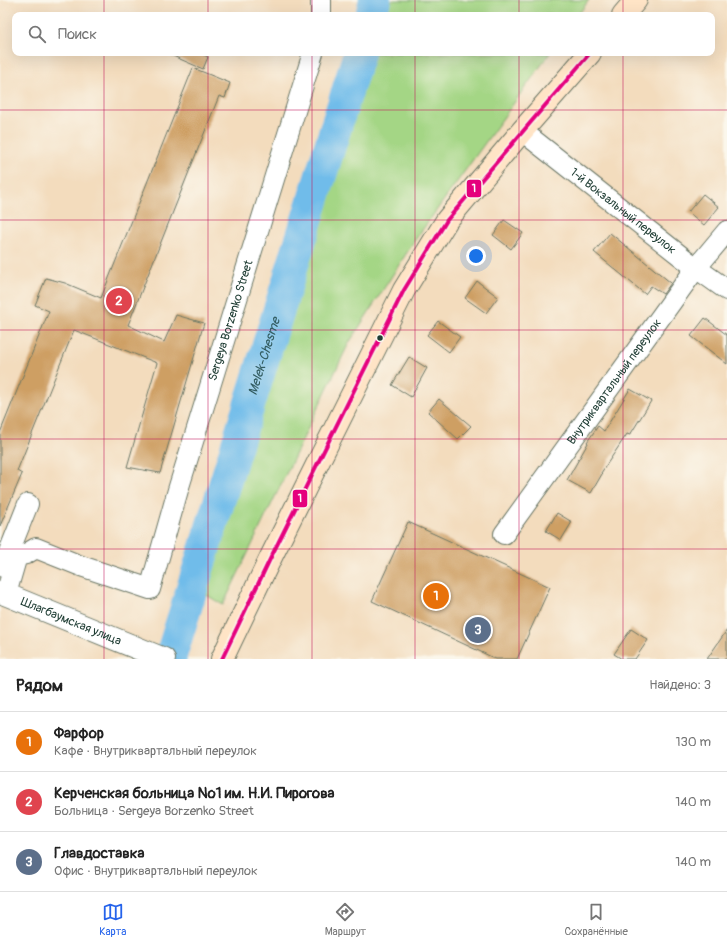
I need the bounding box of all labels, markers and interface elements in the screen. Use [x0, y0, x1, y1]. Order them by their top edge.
search box [12, 12, 715, 56]
icon: search [26, 23, 48, 45]
text: Поиск [58, 25, 97, 44]
street label: 1-й Вокзальный переулок [567, 164, 679, 257]
line badge: 1 [466, 179, 482, 198]
text: 1 [472, 182, 476, 195]
your location [466, 246, 486, 266]
street label: Sergeya Borzenko Street [205, 258, 256, 383]
pin: 2 [106, 286, 132, 316]
water label: Melek-Chesme [245, 314, 284, 397]
street label: Внутриквартальный переулок [564, 316, 664, 447]
unlabelled marker [375, 333, 385, 343]
line badge: 1 [292, 489, 308, 508]
text: 1 [298, 492, 302, 505]
pin: 1 [423, 581, 449, 611]
street label: Шлагбаумская улица [19, 594, 124, 649]
pin: 3 [465, 615, 491, 645]
text: Рядом [16, 675, 63, 696]
text: Найдено: 3 [649, 677, 711, 693]
text: Фарфор [54, 724, 104, 743]
text: 1 [26, 734, 32, 750]
text: 130 m [675, 734, 711, 750]
text: Кафе · Внутриквартальный переулок [54, 743, 257, 759]
text: Керченская больница №1 им. Н.И. Пирогова [54, 784, 335, 803]
text: 2 [25, 794, 33, 810]
text: 140 m [675, 794, 711, 810]
text: Больница · Sergeya Borzenko Street [54, 803, 254, 819]
text: Главдоставка [54, 844, 144, 863]
text: 3 [25, 854, 33, 870]
text: 140 m [675, 854, 711, 870]
text: Офис · Внутриквартальный переулок [54, 863, 258, 879]
tab: Карта [99, 901, 126, 938]
tab: Маршрут [325, 901, 366, 938]
tab: Сохранённые [564, 901, 628, 938]

